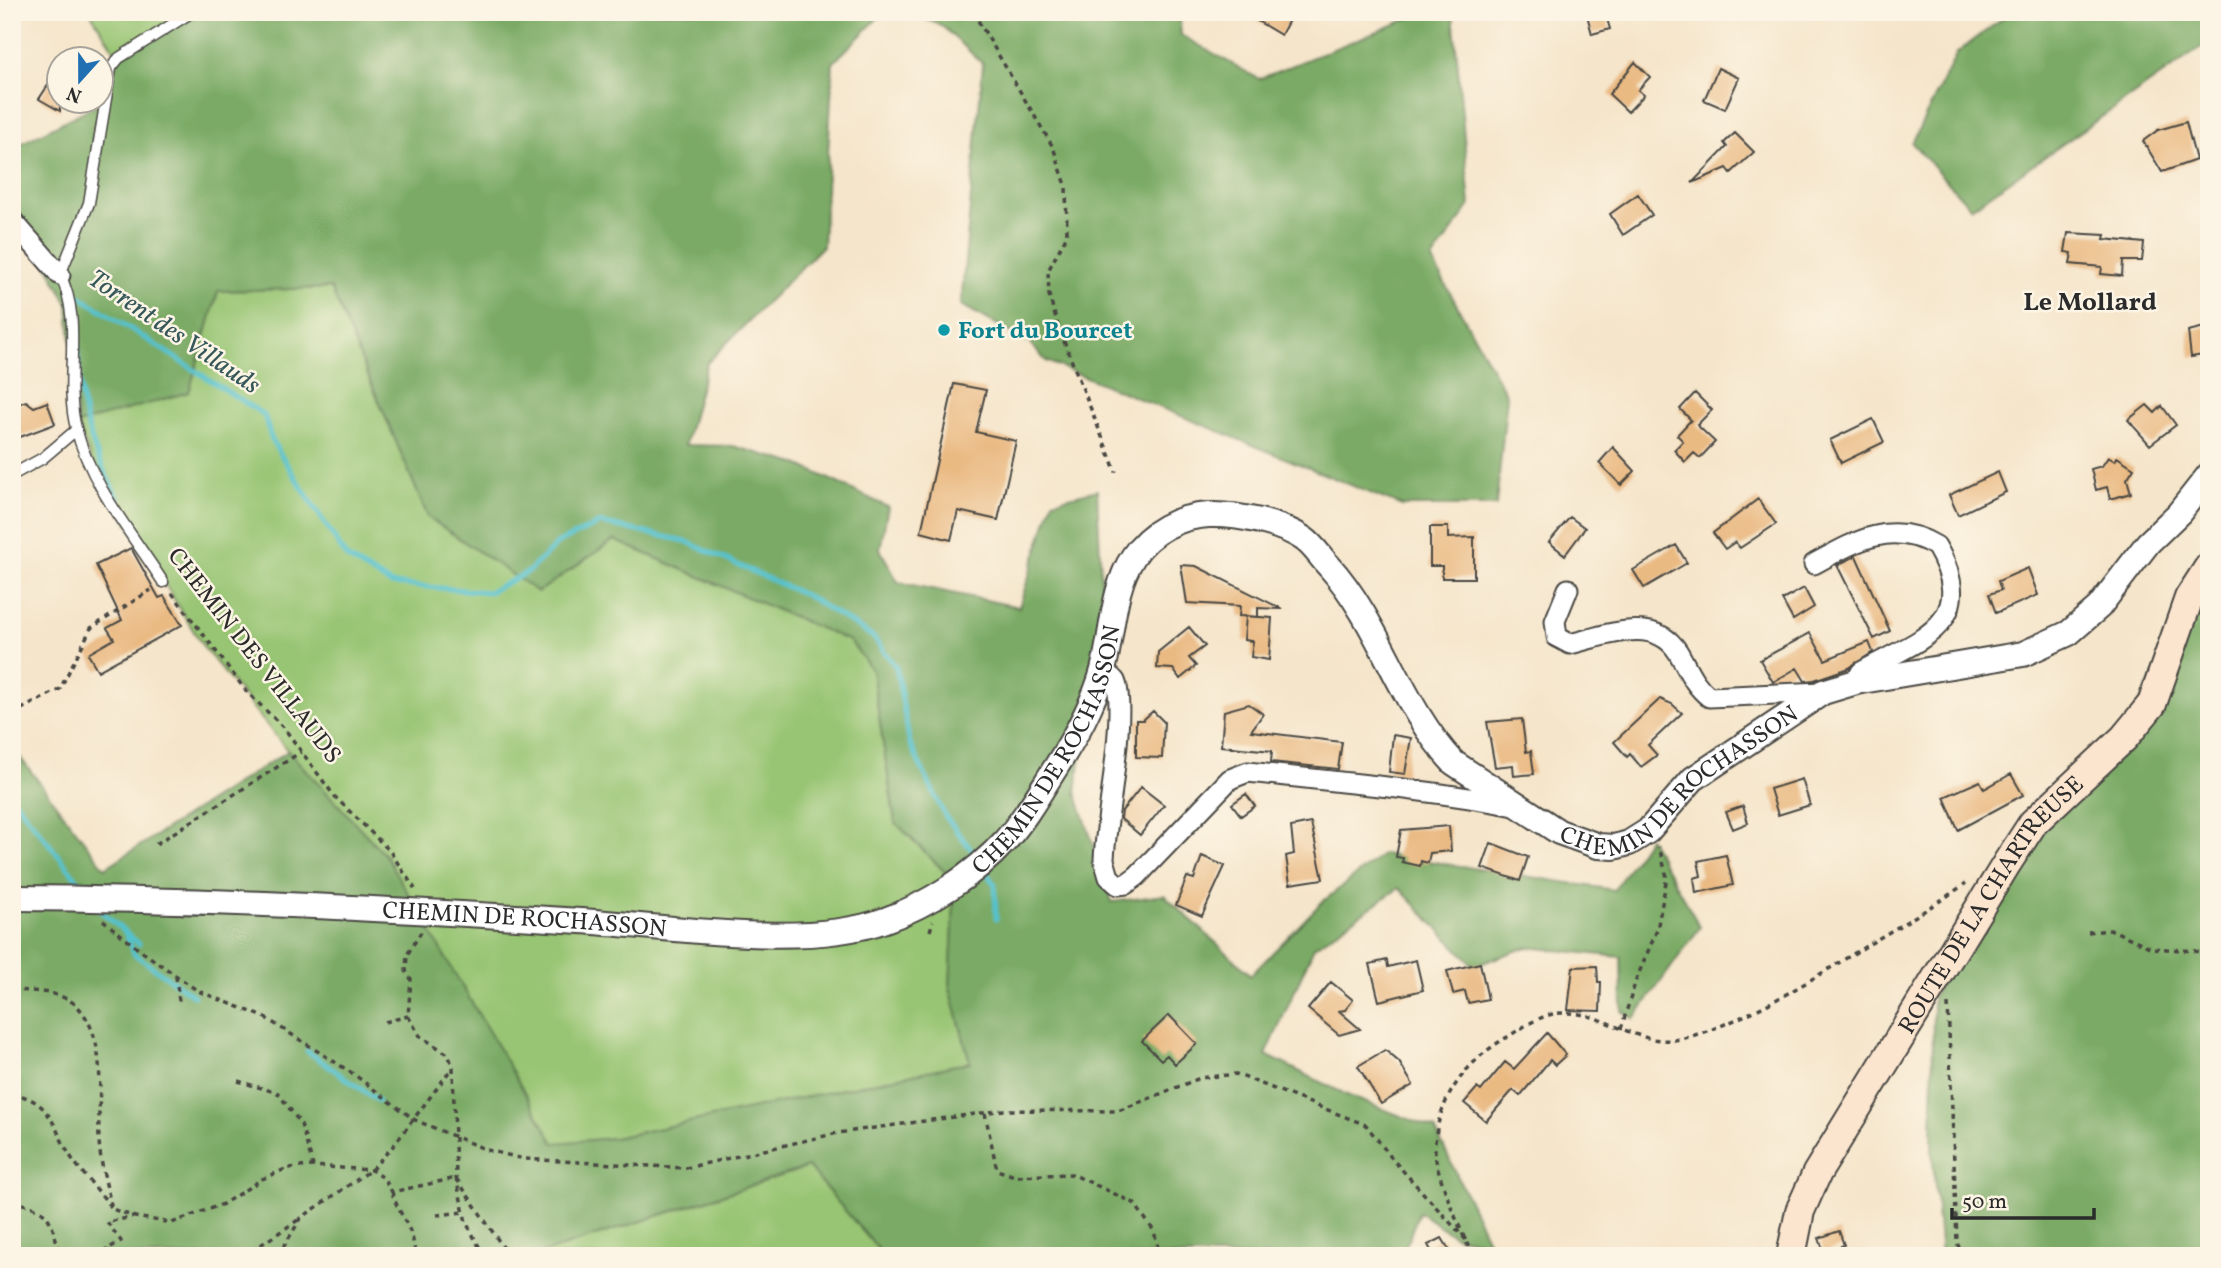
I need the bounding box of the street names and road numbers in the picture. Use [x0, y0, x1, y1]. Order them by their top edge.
street label: CHEMIN DES VILLAUDS [158, 541, 349, 771]
street label: CHEMIN DE ROCHASSON [965, 623, 1130, 884]
street label: CHEMIN DE ROCHASSON [1555, 698, 1806, 867]
street label: ROUTE DE LA CHARTREUSE [1891, 769, 2092, 1041]
street label: CHEMIN DE ROCHASSON [381, 894, 668, 947]

